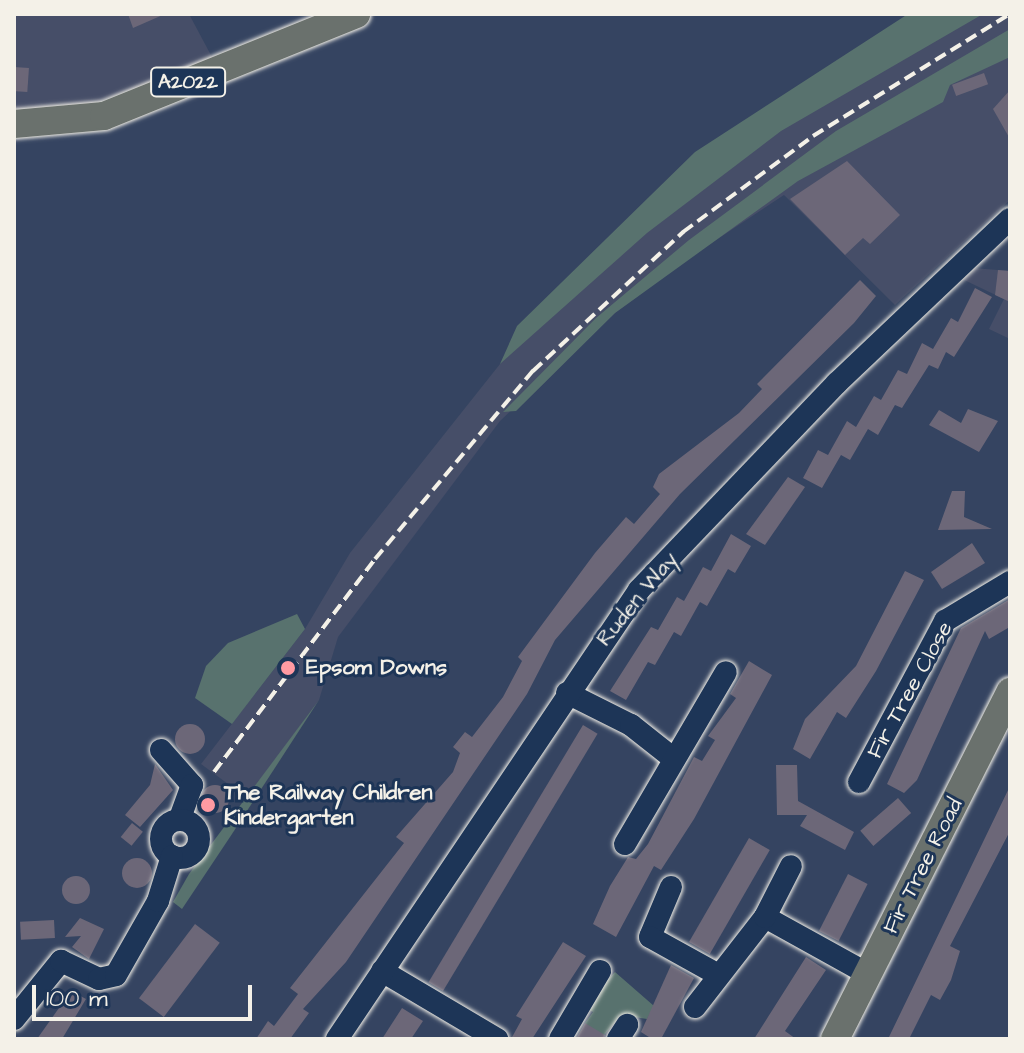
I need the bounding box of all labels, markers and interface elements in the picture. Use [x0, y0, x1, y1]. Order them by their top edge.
road number: A2022 [150, 66, 226, 98]
street label: Ruden Way [591, 546, 683, 652]
street label: Fir Tree Close [862, 617, 958, 763]
place label: Epsom Downs [306, 655, 447, 681]
marker: Epsom Downs [277, 657, 299, 679]
place label: The Railway Children Kindergarten [224, 779, 432, 830]
street label: Fir Tree Road [878, 794, 968, 938]
marker: The Railway Children Kindergarten [199, 796, 217, 814]
scale bar [36, 969, 256, 1019]
text: 100 m [46, 982, 108, 1016]

